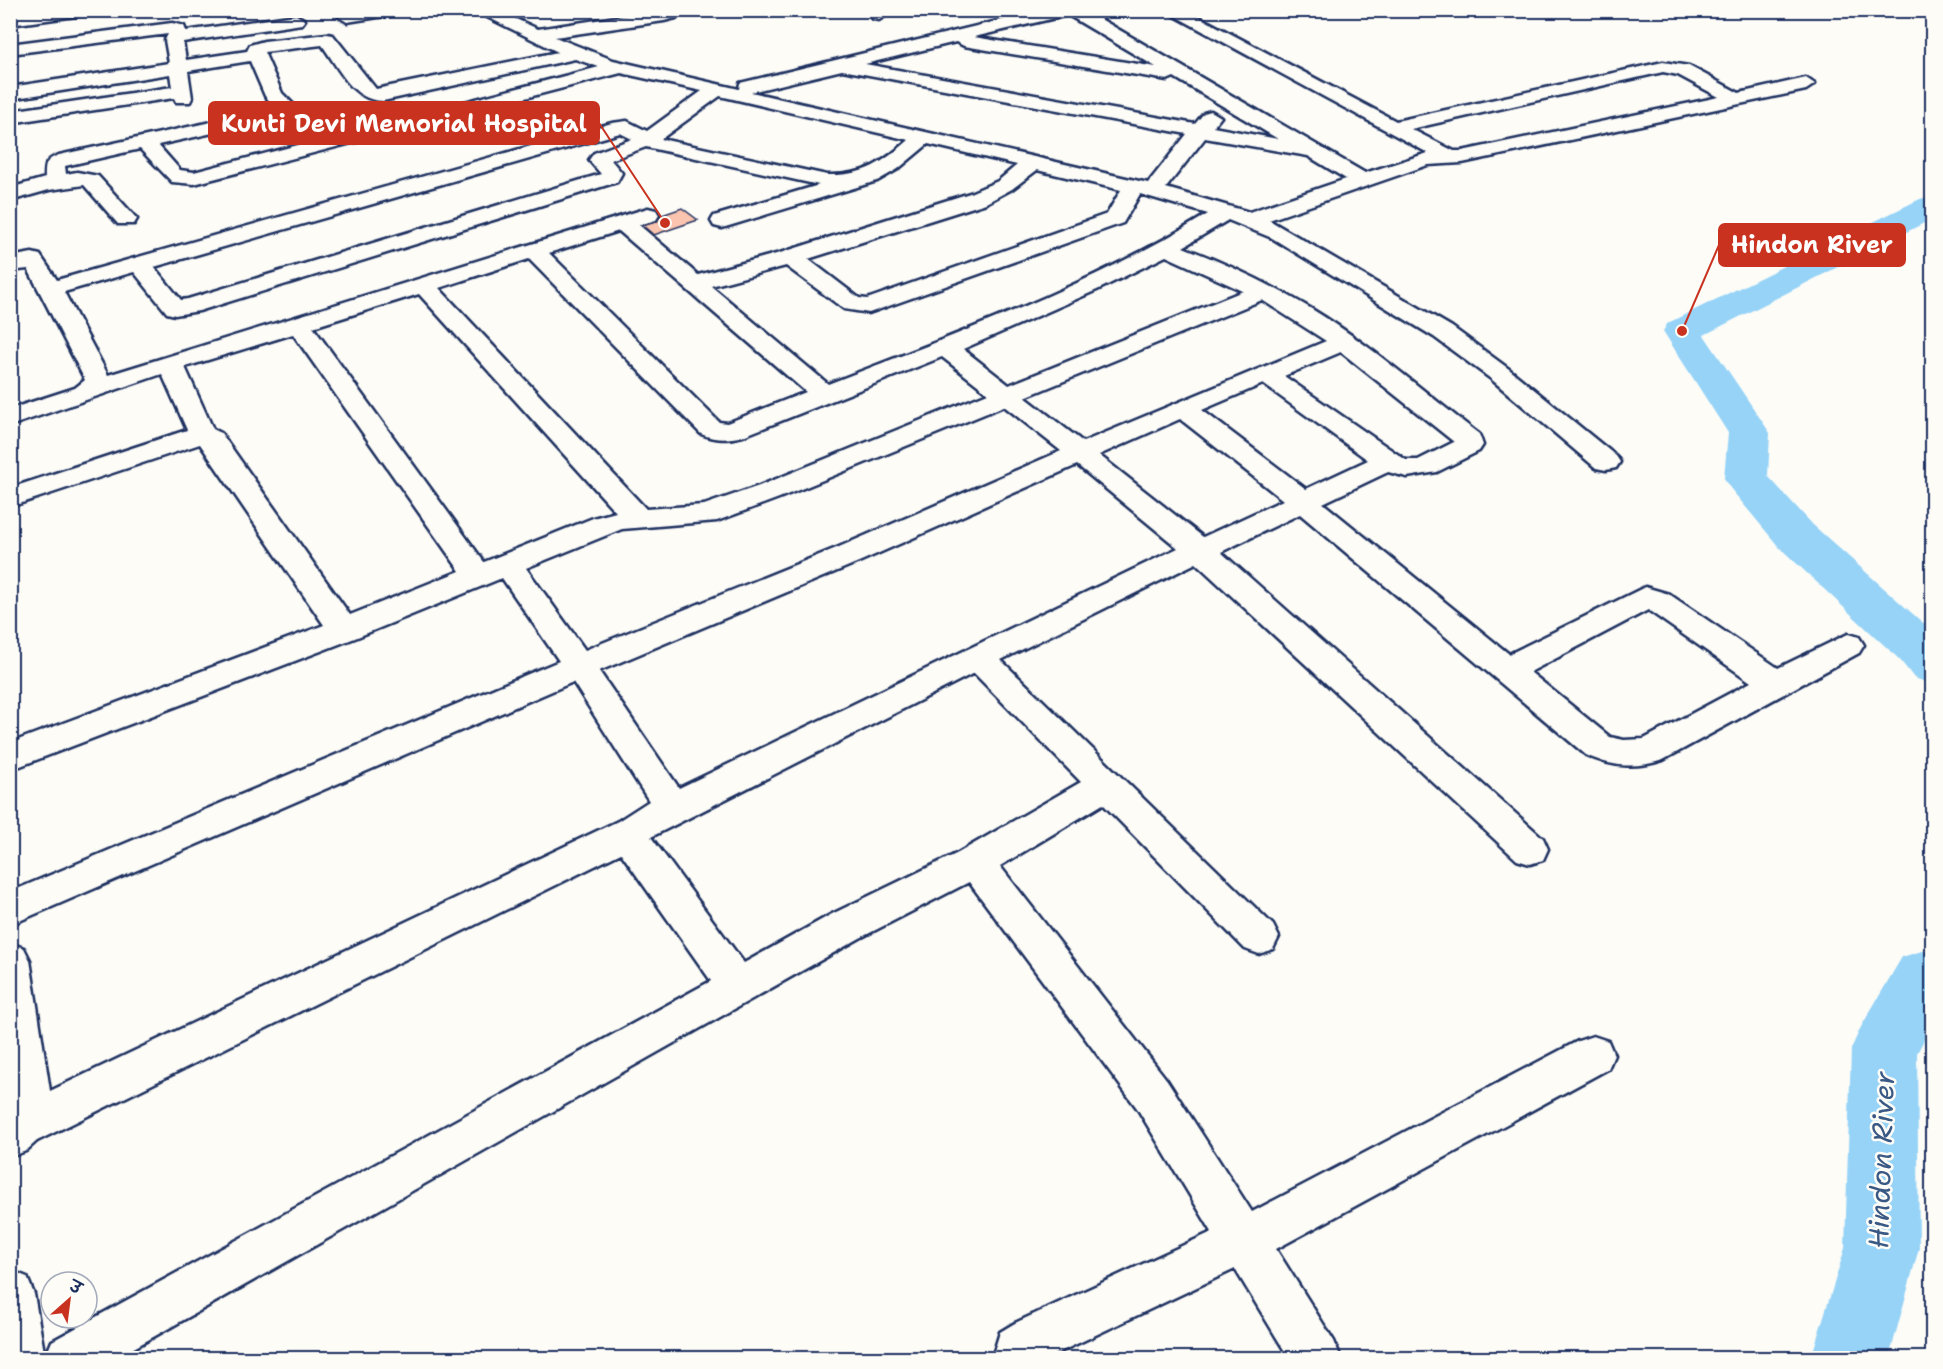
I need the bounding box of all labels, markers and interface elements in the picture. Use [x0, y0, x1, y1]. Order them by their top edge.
callout: Kunti Devi Memorial Hospital [209, 102, 599, 144]
text: Kunti Devi Memorial Hospital [221, 108, 587, 140]
callout: Hindon River [1719, 224, 1905, 266]
text: Hindon River [1731, 229, 1893, 261]
water label: Hindon River [1859, 1070, 1903, 1249]
north arrow [39, 1270, 99, 1330]
text: उ [64, 1274, 87, 1300]

